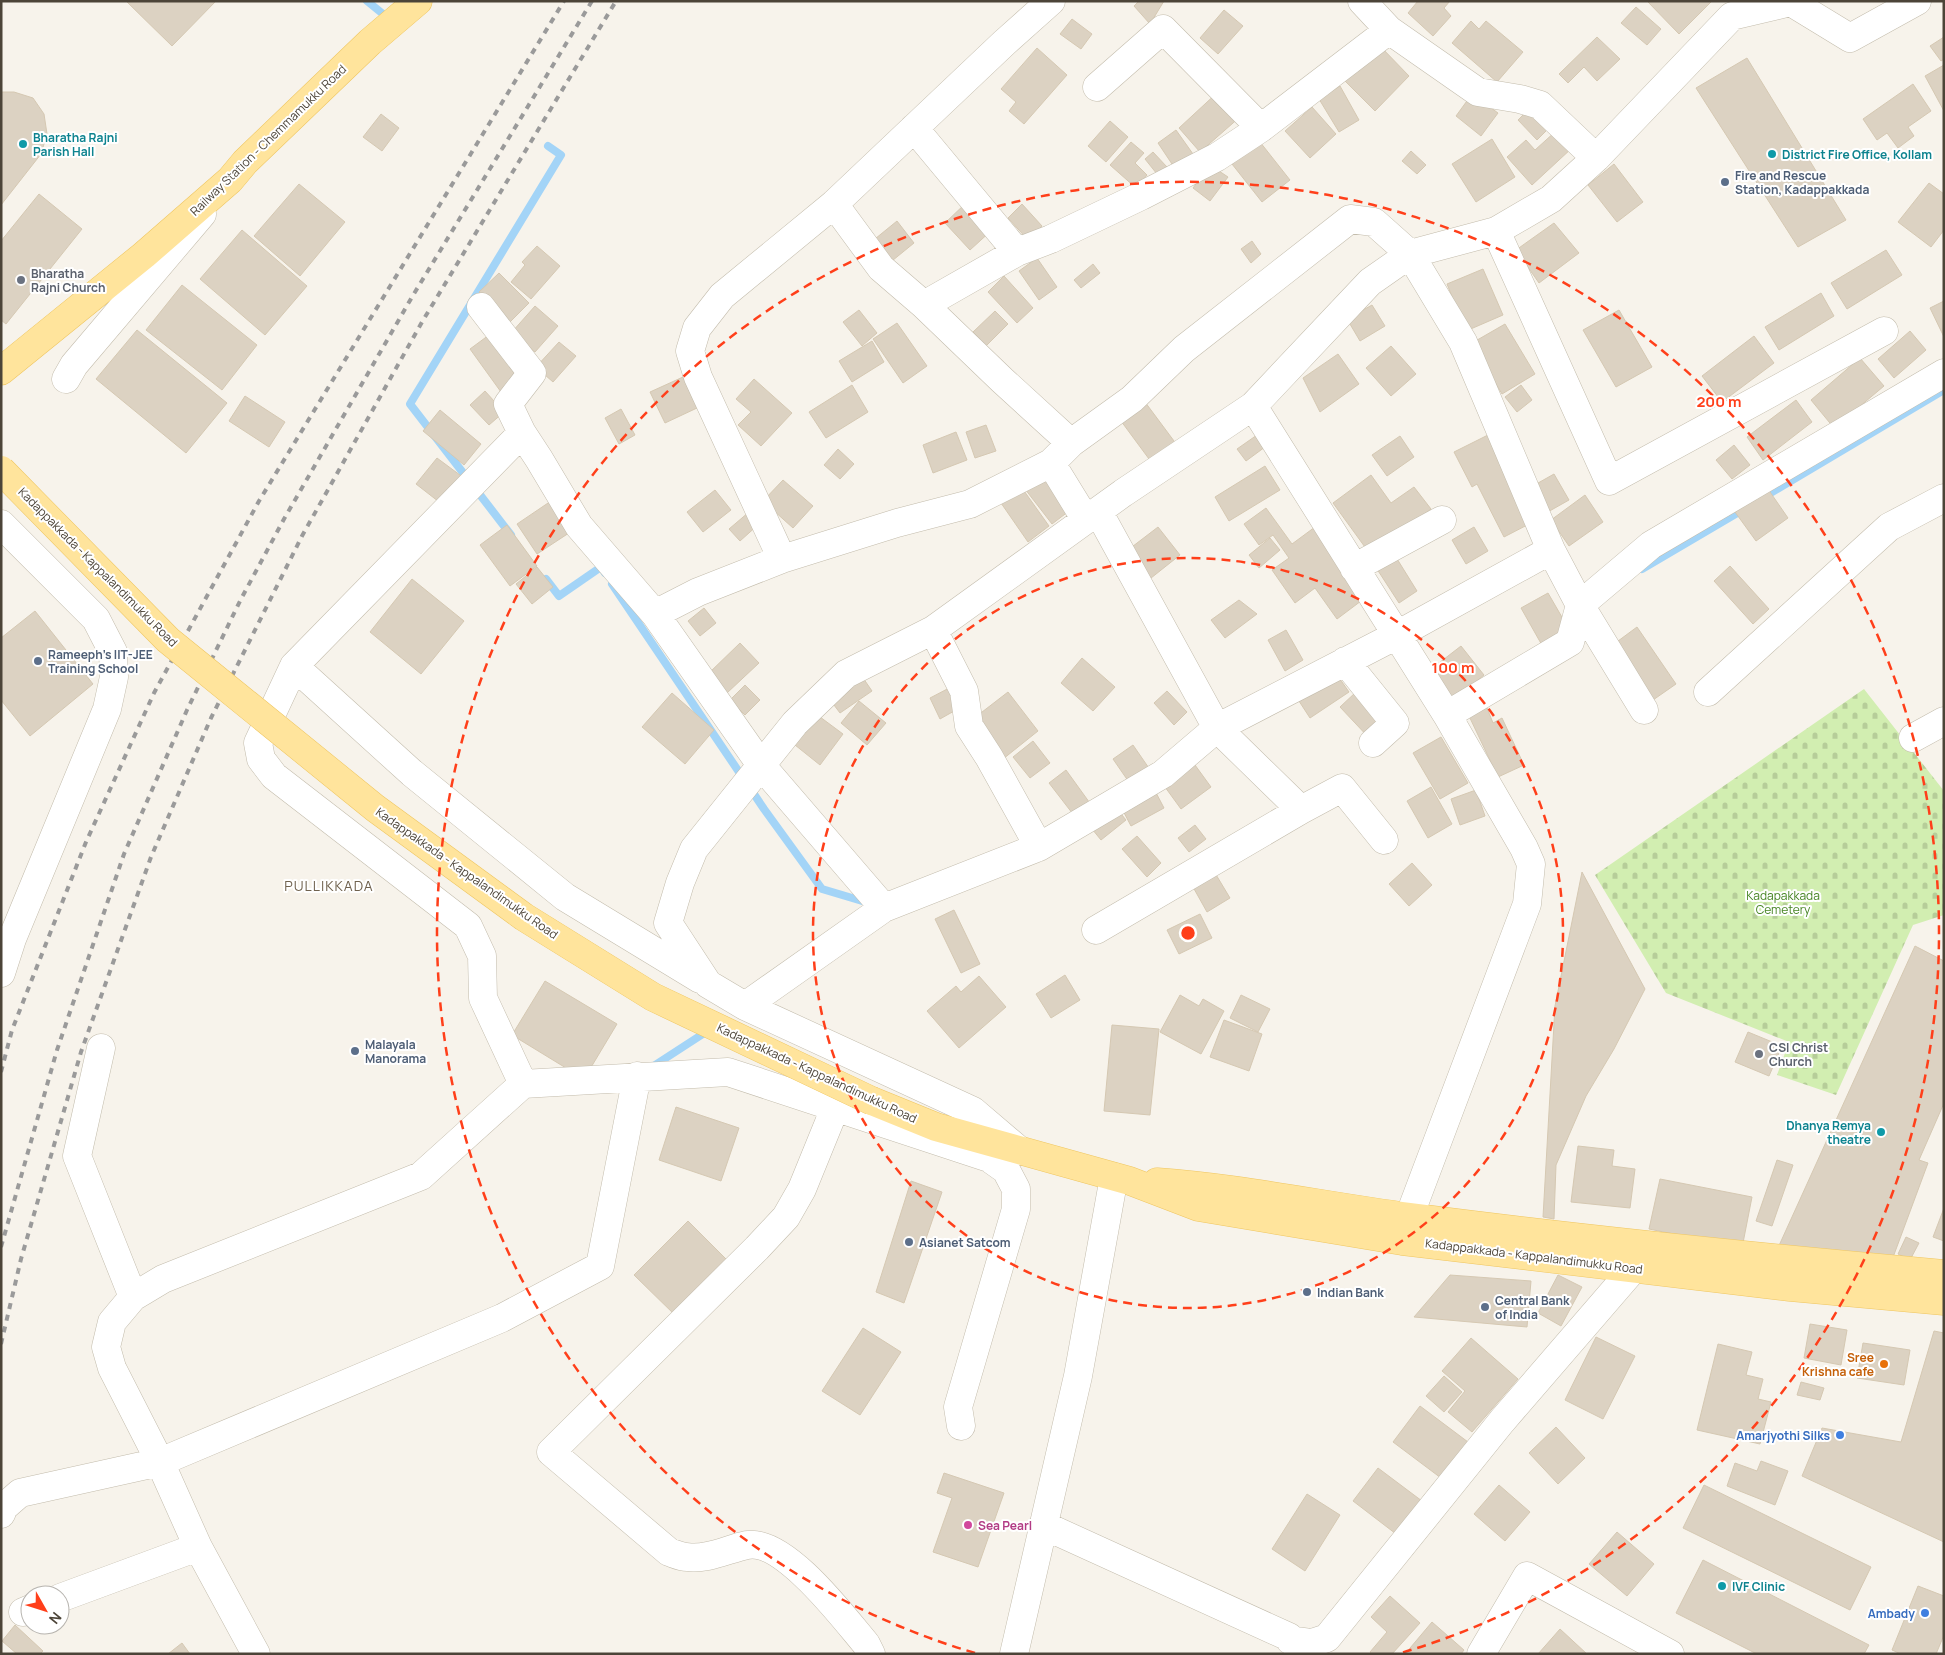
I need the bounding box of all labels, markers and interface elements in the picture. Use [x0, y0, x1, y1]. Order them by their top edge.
street label: Railway Station - Chemmamukku Road [186, 61, 350, 219]
place label: Bharatha Rajni Parish Hall [33, 129, 118, 160]
marker: Bharatha Rajni Parish Hall [17, 138, 29, 150]
place label: District Fire Office, Kollam [1782, 146, 1932, 163]
marker: District Fire Office, Kollam [1766, 148, 1778, 160]
place label: Fire and Rescue Station, Kadappakkada [1735, 167, 1869, 198]
marker: Fire and Rescue Station, Kadappakkada [1719, 176, 1731, 188]
place label: Bharatha Rajni Church [31, 265, 106, 296]
marker: Bharatha Rajni Church [15, 274, 27, 286]
text: 200 m [1696, 391, 1742, 412]
street label: Kadappakkada - Kappalandimukku Road [15, 484, 181, 650]
place label: Rameeph's IIT-JEE Training School [48, 646, 153, 677]
marker: Rameeph's IIT-JEE Training School [32, 655, 44, 667]
text: 100 m [1432, 657, 1474, 678]
street label: Kadappakkada - Kappalandimukku Road [372, 803, 562, 943]
district label: PULLIKKADA [284, 876, 374, 895]
park label: Kadapakkada Cemetery [1746, 887, 1820, 918]
centre of rings [1179, 924, 1197, 942]
street label: Kadappakkada - Kappalandimukku Road [714, 1019, 920, 1127]
place label: Malayala Manorama [365, 1036, 426, 1067]
place label: CSI Christ Church [1769, 1039, 1828, 1070]
marker: Malayala Manorama [349, 1045, 361, 1057]
marker: CSI Christ Church [1753, 1048, 1765, 1060]
place label: Dhanya Remya theatre [1786, 1117, 1871, 1148]
marker: Dhanya Remya theatre [1875, 1126, 1887, 1138]
place label: Asianet Satcom [919, 1234, 1011, 1251]
street label: Kadappakkada - Kappalandimukku Road [1424, 1234, 1644, 1278]
marker: Asianet Satcom [903, 1236, 915, 1248]
place label: Indian Bank [1317, 1284, 1384, 1301]
marker: Indian Bank [1301, 1286, 1313, 1298]
place label: Central Bank of India [1495, 1292, 1570, 1323]
marker: Central Bank of India [1479, 1301, 1491, 1313]
place label: Sree Krishna cafe [1802, 1349, 1874, 1380]
marker: Sree Krishna cafe [1878, 1358, 1890, 1370]
place label: Amarjyothi Silks [1736, 1427, 1831, 1444]
marker: Amarjyothi Silks [1834, 1429, 1846, 1441]
place label: Sea Pearl [978, 1517, 1032, 1534]
marker: Sea Pearl [962, 1519, 974, 1531]
place label: IVF Clinic [1732, 1578, 1785, 1595]
marker: IVF Clinic [1716, 1580, 1728, 1592]
north arrow [20, 1585, 70, 1635]
place label: Ambady [1868, 1605, 1915, 1622]
marker: Ambady [1919, 1607, 1931, 1619]
text: N [45, 1609, 66, 1628]

